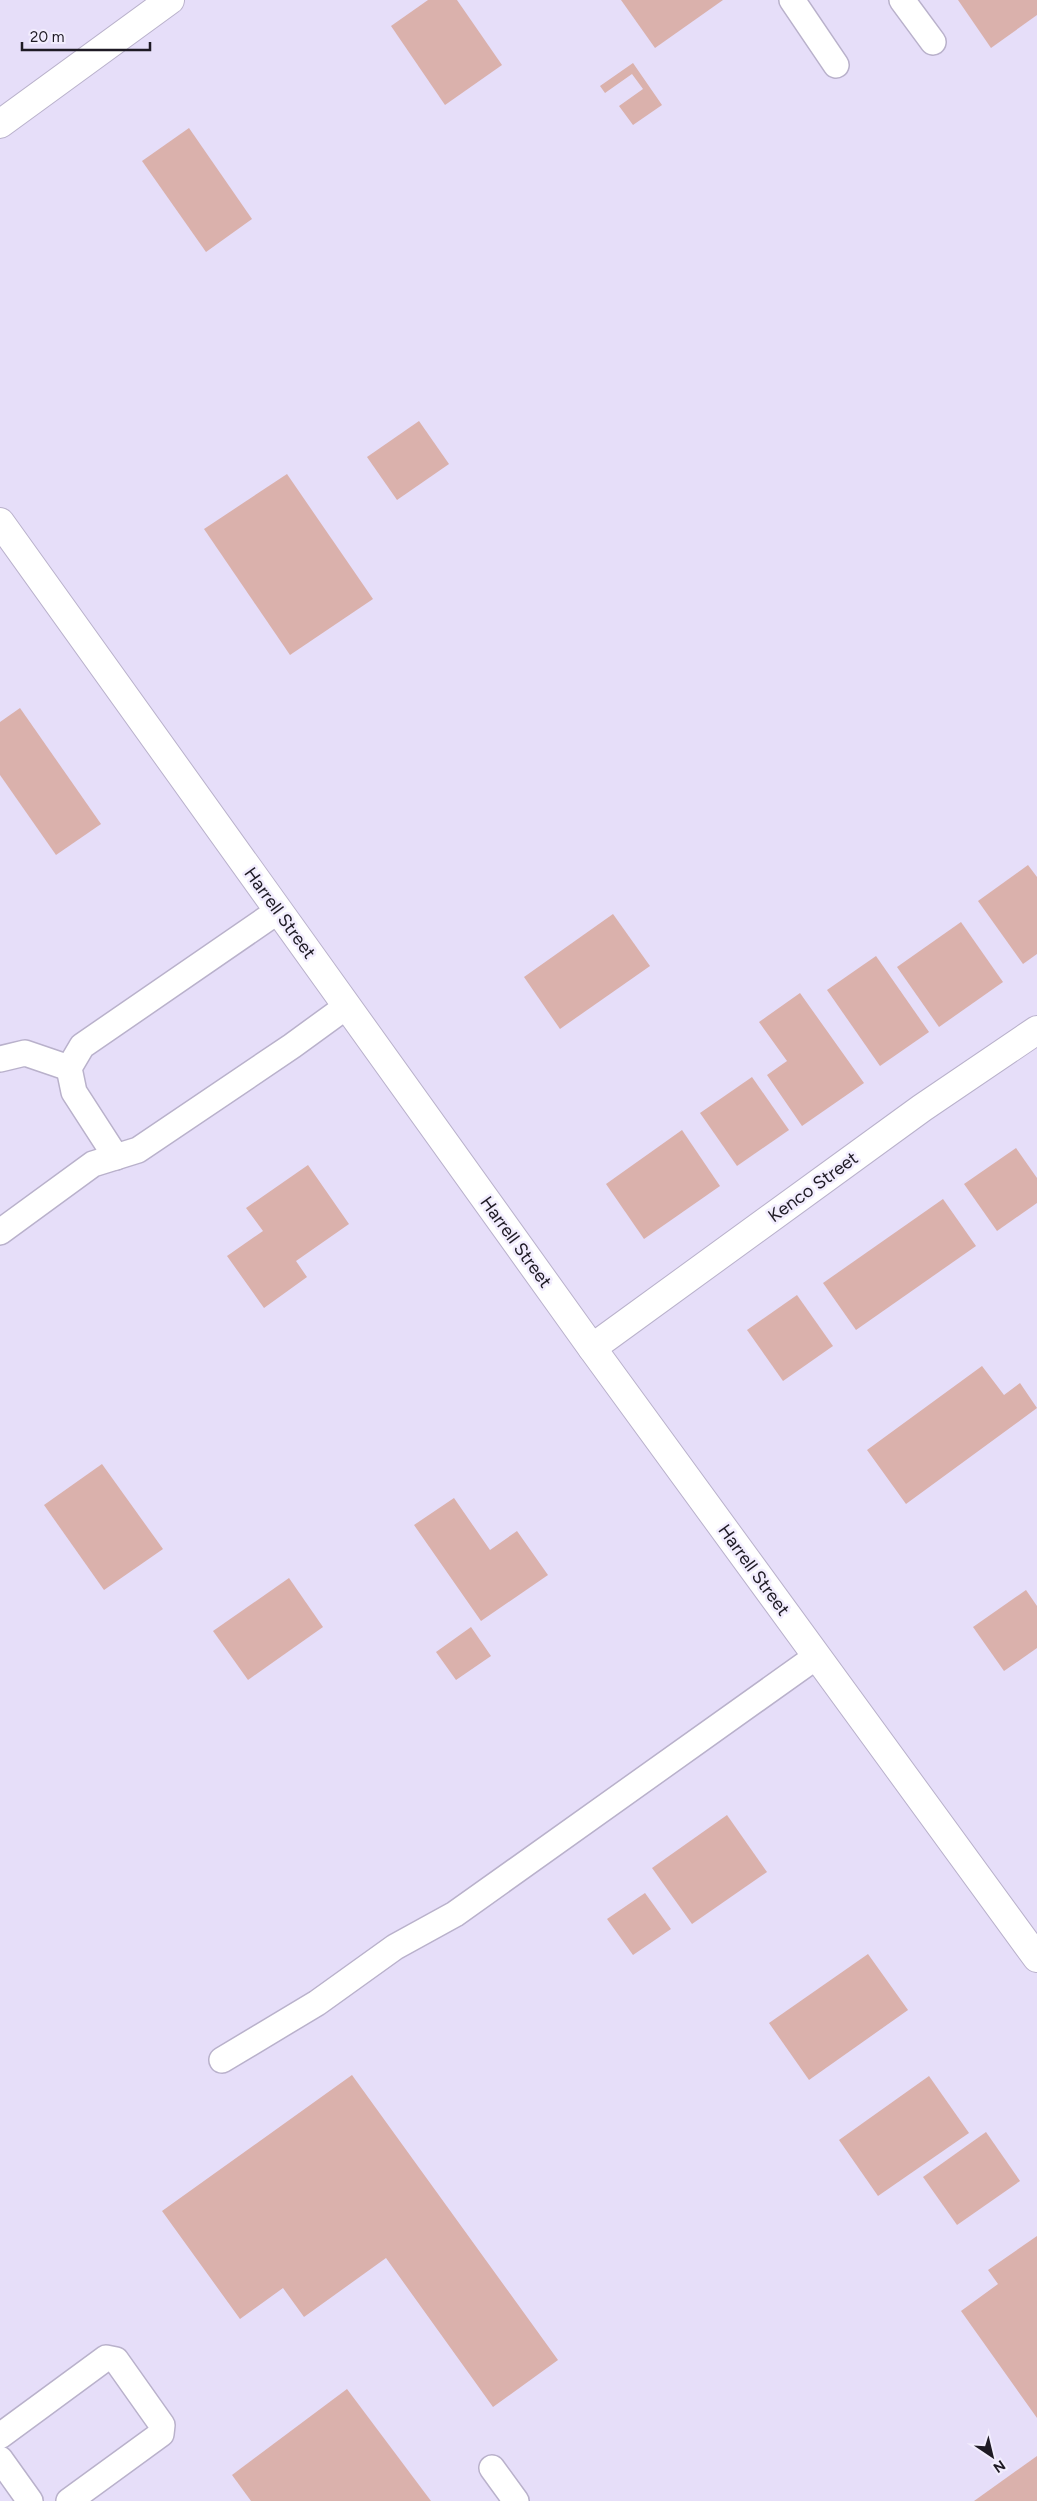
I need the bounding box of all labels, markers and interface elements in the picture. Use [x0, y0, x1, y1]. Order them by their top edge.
scale bar [22, 20, 150, 52]
text: 20 m [30, 28, 64, 46]
street label: Harrell Street [240, 863, 321, 963]
street label: Kenco Street [764, 1147, 862, 1227]
street label: Harrell Street [476, 1192, 557, 1292]
street label: Harrell Street [714, 1520, 795, 1620]
north arrow [967, 2431, 1017, 2481]
text: N [990, 2456, 1008, 2476]

